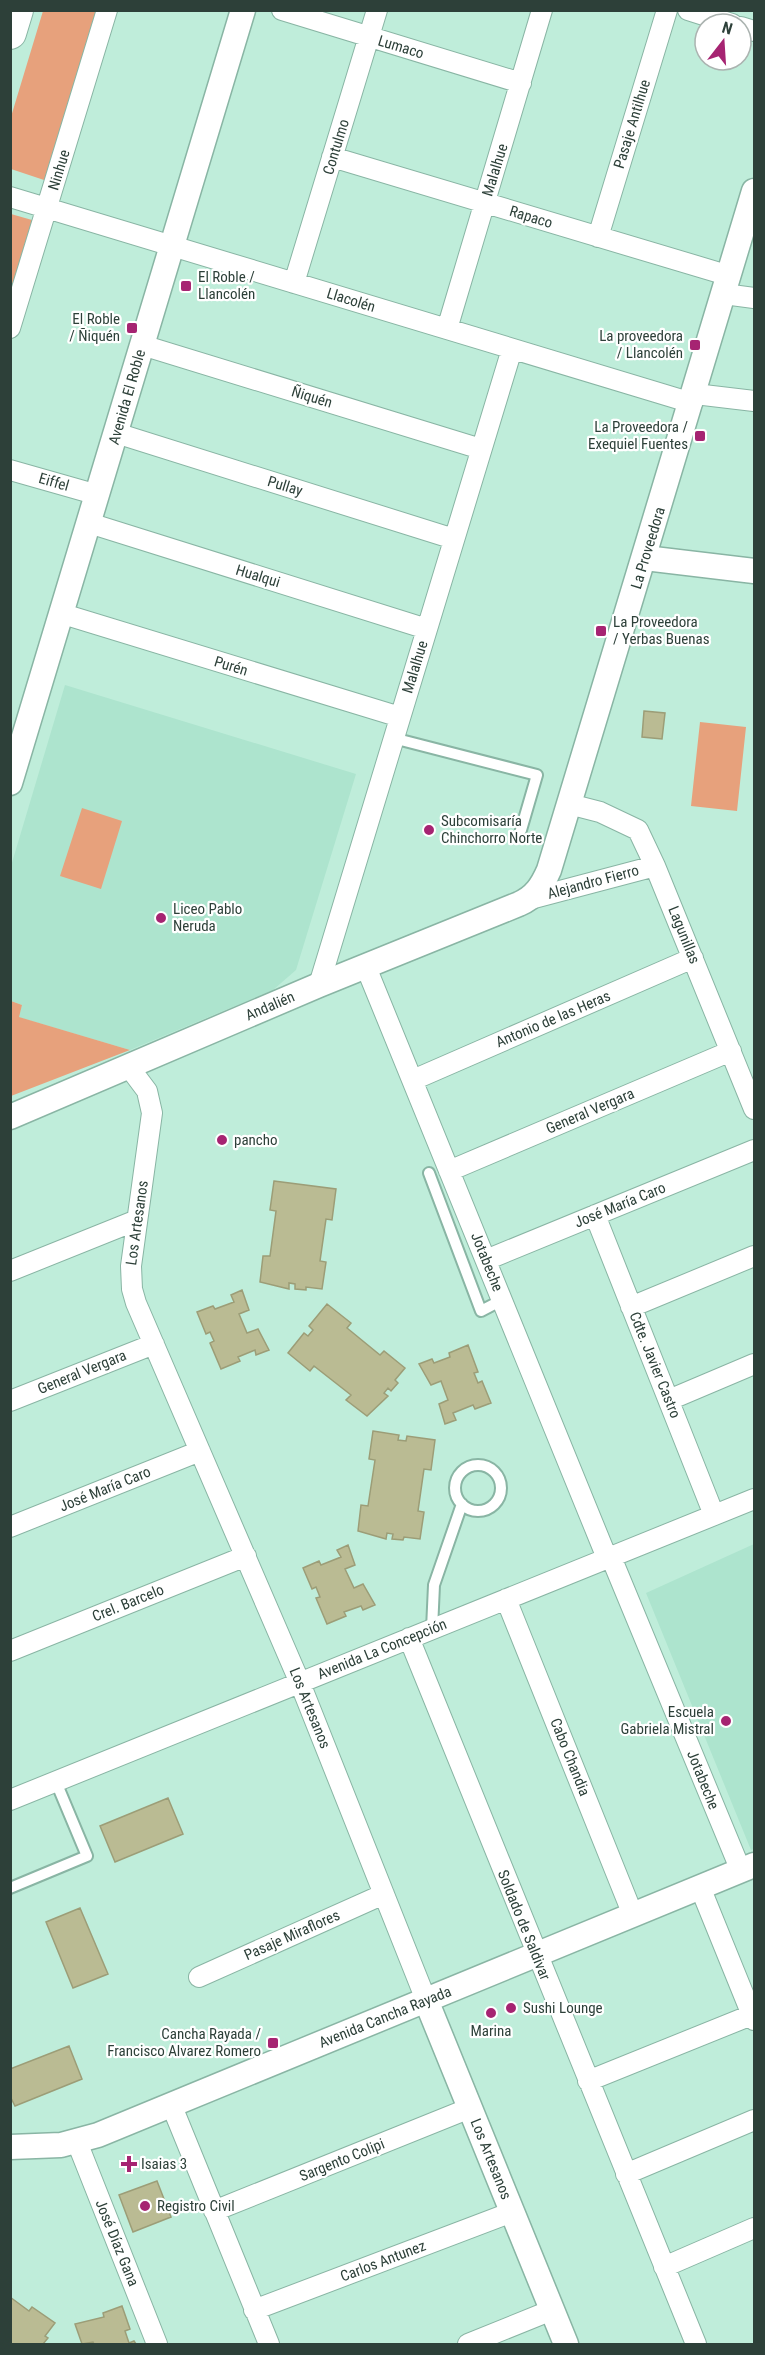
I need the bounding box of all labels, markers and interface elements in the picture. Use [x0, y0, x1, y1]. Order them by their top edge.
north arrow [693, 12, 753, 72]
text: N [720, 18, 735, 39]
street label: Lumaco [376, 32, 426, 62]
street label: Pasaje Antilhue [610, 77, 654, 171]
street label: Contulmo [319, 117, 353, 177]
street label: Malalhue [478, 141, 512, 199]
street label: Ninhue [44, 148, 74, 192]
street label: Rapaco [507, 202, 555, 232]
place label: El Roble / Llancolén [198, 268, 255, 303]
marker: El Roble / Llancolén [179, 279, 193, 293]
street label: Llacolén [324, 284, 378, 316]
place label: El Roble / Ñiquén [69, 310, 120, 345]
marker: El Roble / Ñiquén [125, 321, 139, 335]
place label: La proveedora / Llancolén [599, 327, 683, 362]
marker: La proveedora / Llancolén [688, 338, 702, 352]
street label: Avenida El Roble [105, 347, 149, 447]
street label: Ñiquén [289, 382, 335, 412]
place label: La Proveedora / Exequiel Fuentes [588, 418, 688, 453]
marker: La Proveedora / Exequiel Fuentes [693, 429, 707, 443]
street label: Eiffel [37, 469, 71, 495]
street label: Pullay [265, 472, 305, 500]
street label: La Proveedora [627, 505, 669, 591]
street label: Hualqui [234, 561, 282, 591]
place label: La Proveedora / Yerbas Buenas [613, 613, 710, 648]
marker: La Proveedora / Yerbas Buenas [594, 624, 608, 638]
street label: Malalhue [398, 638, 432, 696]
street label: Purén [212, 652, 250, 680]
place label: Subcomisaría Chinchorro Norte [441, 812, 542, 847]
marker: Subcomisaría Chinchorro Norte [422, 823, 436, 837]
street label: Alejandro Fierro [545, 861, 641, 903]
place label: Liceo Pablo Neruda [173, 900, 242, 935]
street label: Lagunillas [664, 904, 704, 967]
marker: Liceo Pablo Neruda [154, 911, 168, 925]
street label: Antonio de las Heras [493, 987, 613, 1051]
street label: Andalién [243, 988, 297, 1024]
street label: General Vergara [543, 1084, 637, 1138]
place label: pancho [234, 1131, 278, 1149]
marker: pancho [215, 1133, 229, 1147]
street label: José María Caro [572, 1178, 668, 1232]
street label: Los Artesanos [122, 1179, 152, 1267]
street label: Jotabeche [467, 1230, 507, 1294]
street label: Cdte. Javier Castro [625, 1309, 685, 1421]
street label: General Vergara [35, 1346, 129, 1398]
street label: José María Caro [57, 1462, 153, 1516]
street label: Crel. Barcelo [90, 1581, 166, 1625]
street label: Avenida La Concepción [315, 1615, 449, 1683]
street label: Los Artesanos [286, 1665, 334, 1751]
place label: Escuela Gabriela Mistral [620, 1703, 714, 1738]
marker: Escuela Gabriela Mistral [719, 1714, 733, 1728]
street label: Cabo Chandia [546, 1715, 594, 1799]
street label: Jotabeche [683, 1748, 723, 1812]
street label: Soldado de Saldivar [494, 1867, 554, 1983]
street label: Pasaje Miraflores [241, 1906, 343, 1964]
street label: Avenida Cancha Rayada [316, 1982, 454, 2052]
place label: Sushi Lounge [523, 1999, 603, 2017]
marker: Sushi Lounge [504, 2001, 518, 2015]
marker: Marina [484, 2006, 498, 2020]
place label: Marina [471, 2022, 511, 2040]
place label: Cancha Rayada / Francisco Alvarez Romero [107, 2025, 261, 2060]
marker: Cancha Rayada / Francisco Alvarez Romero [266, 2036, 280, 2050]
street label: Los Artesanos [467, 2116, 515, 2202]
street label: Sargento Colipi [297, 2135, 387, 2185]
place label: Isaias 3 [141, 2155, 187, 2173]
marker: Isaias 3 [122, 2157, 136, 2171]
street label: José Díaz Gana [91, 2197, 143, 2289]
place label: Registro Civil [157, 2197, 235, 2215]
marker: Registro Civil [138, 2199, 152, 2213]
street label: Carlos Antunez [338, 2236, 428, 2286]

